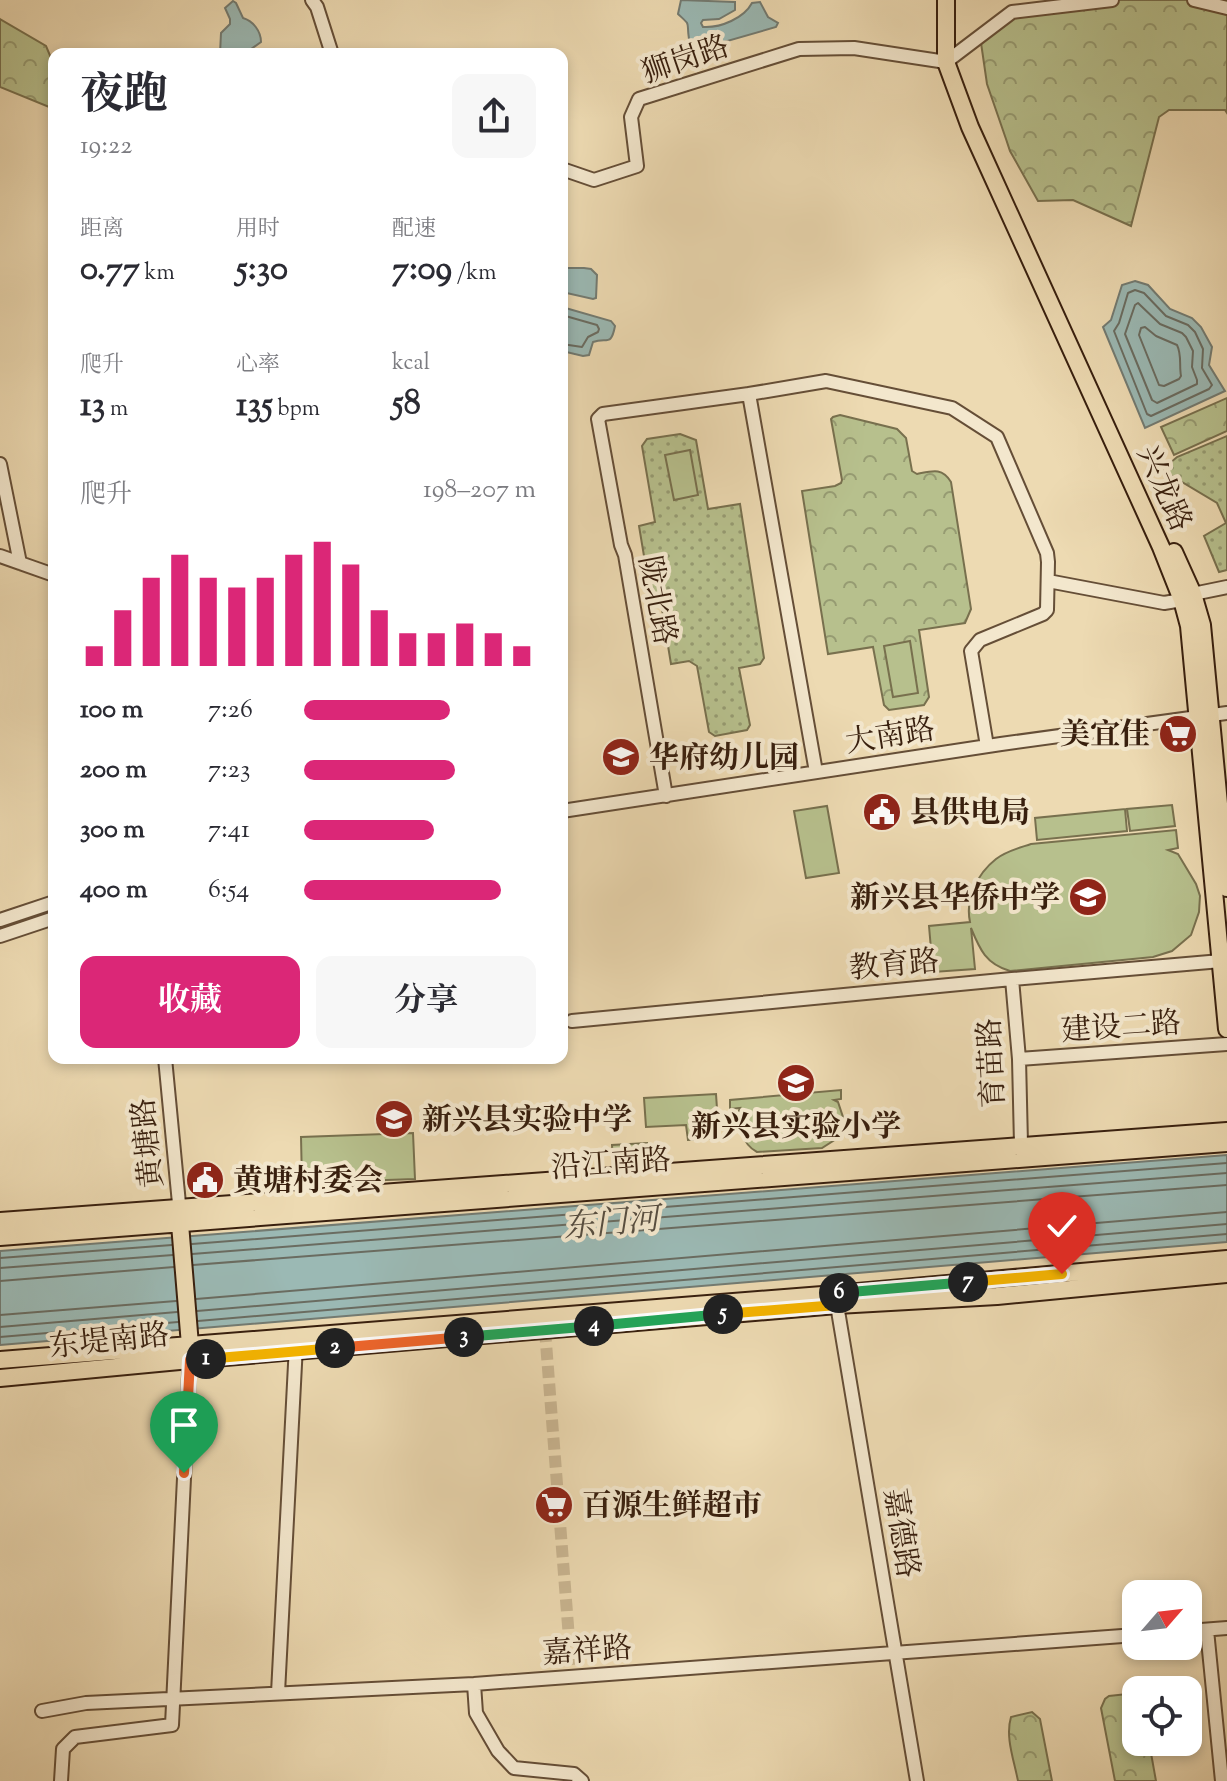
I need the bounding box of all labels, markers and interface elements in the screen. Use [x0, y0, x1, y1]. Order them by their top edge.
street label: 狮岗路 [636, 26, 735, 96]
text: 夜跑 [80, 66, 168, 129]
button: share [452, 74, 536, 158]
text: 19:22 [80, 128, 132, 165]
text: 距离 [80, 214, 124, 246]
text: 用时 [236, 214, 280, 246]
text: 配速 [392, 214, 436, 246]
text: 0.77 [80, 246, 140, 295]
text: 5:30 [236, 246, 288, 295]
text: 7:09 [392, 246, 452, 295]
text: km [140, 258, 175, 290]
text: /km [452, 258, 497, 290]
text: kcal [392, 348, 430, 380]
text: 爬升 [80, 350, 124, 382]
text: 心率 [236, 350, 280, 382]
text: 58 [392, 380, 421, 429]
text: 13 [80, 382, 105, 431]
text: 135 [236, 382, 273, 431]
text: m [105, 394, 128, 426]
text: bpm [273, 394, 320, 426]
street label: 兴龙路 [1125, 439, 1201, 539]
text: 198–207 m [423, 472, 536, 509]
text: 爬升 [80, 477, 132, 514]
street label: 陇北路 [626, 552, 685, 649]
text: 100 m [80, 692, 143, 729]
text: 7:26 [208, 692, 253, 729]
street label: 大南路 [843, 709, 938, 766]
supermarket icon: 美宜佳 [1157, 713, 1199, 755]
place label: 美宜佳 [1060, 715, 1150, 758]
school or university icon: 华府幼儿园 [600, 736, 642, 778]
place label: 华府幼儿园 [649, 738, 799, 781]
text: 200 m [80, 752, 147, 789]
text: 7:23 [208, 752, 250, 789]
public building icon: 县供电局 [861, 791, 903, 833]
place label: 县供电局 [910, 793, 1030, 836]
text: 300 m [80, 812, 145, 849]
text: 7:41 [208, 812, 250, 849]
text: 400 m [80, 872, 147, 909]
text: 6:54 [208, 872, 249, 909]
school or university icon: 新兴县华侨中学 [1067, 876, 1109, 918]
place label: 新兴县华侨中学 [850, 878, 1060, 921]
street label: 教育路 [848, 941, 941, 992]
button: 收藏 [80, 956, 300, 1048]
button: 分享 [316, 956, 536, 1048]
street label: 建设二路 [1060, 1003, 1183, 1054]
street label: 育苗路 [970, 1017, 1017, 1109]
school or university icon: 新兴县实验小学 [775, 1062, 817, 1104]
street label: 黄塘路 [123, 1096, 176, 1190]
school or university icon: 新兴县实验中学 [373, 1098, 415, 1140]
place label: 新兴县实验中学 [422, 1100, 632, 1143]
place label: 新兴县实验小学 [691, 1107, 901, 1150]
street label: 沿江南路 [550, 1140, 673, 1191]
public building icon: 黄塘村委会 [184, 1159, 226, 1201]
place label: 黄塘村委会 [233, 1161, 383, 1204]
pin [1028, 1192, 1096, 1274]
water label: 东门河 [561, 1197, 666, 1252]
icon: check [1040, 1204, 1084, 1248]
pin: 7 [948, 1262, 988, 1302]
text: 7 [962, 1266, 974, 1298]
pin: 6 [819, 1273, 859, 1313]
text: 6 [834, 1277, 844, 1309]
pin: 5 [703, 1294, 743, 1334]
text: 5 [719, 1298, 727, 1330]
pin: 4 [574, 1306, 614, 1346]
text: 4 [588, 1310, 600, 1342]
street label: 东堤南路 [47, 1315, 171, 1370]
pin: 3 [444, 1317, 484, 1357]
text: 3 [460, 1321, 468, 1353]
pin: 2 [315, 1328, 355, 1368]
text: 2 [330, 1332, 340, 1364]
pin: 1 [186, 1339, 226, 1379]
text: 1 [202, 1343, 210, 1375]
pin [150, 1391, 218, 1473]
icon: arrive [162, 1403, 206, 1447]
supermarket icon: 百源生鲜超市 [533, 1484, 575, 1526]
place label: 百源生鲜超市 [582, 1486, 762, 1529]
street label: 嘉德路 [871, 1486, 928, 1581]
north arrow [1122, 1580, 1202, 1660]
map controls [1122, 1580, 1202, 1756]
street label: 嘉祥路 [541, 1628, 634, 1677]
button: locate [1122, 1676, 1202, 1756]

